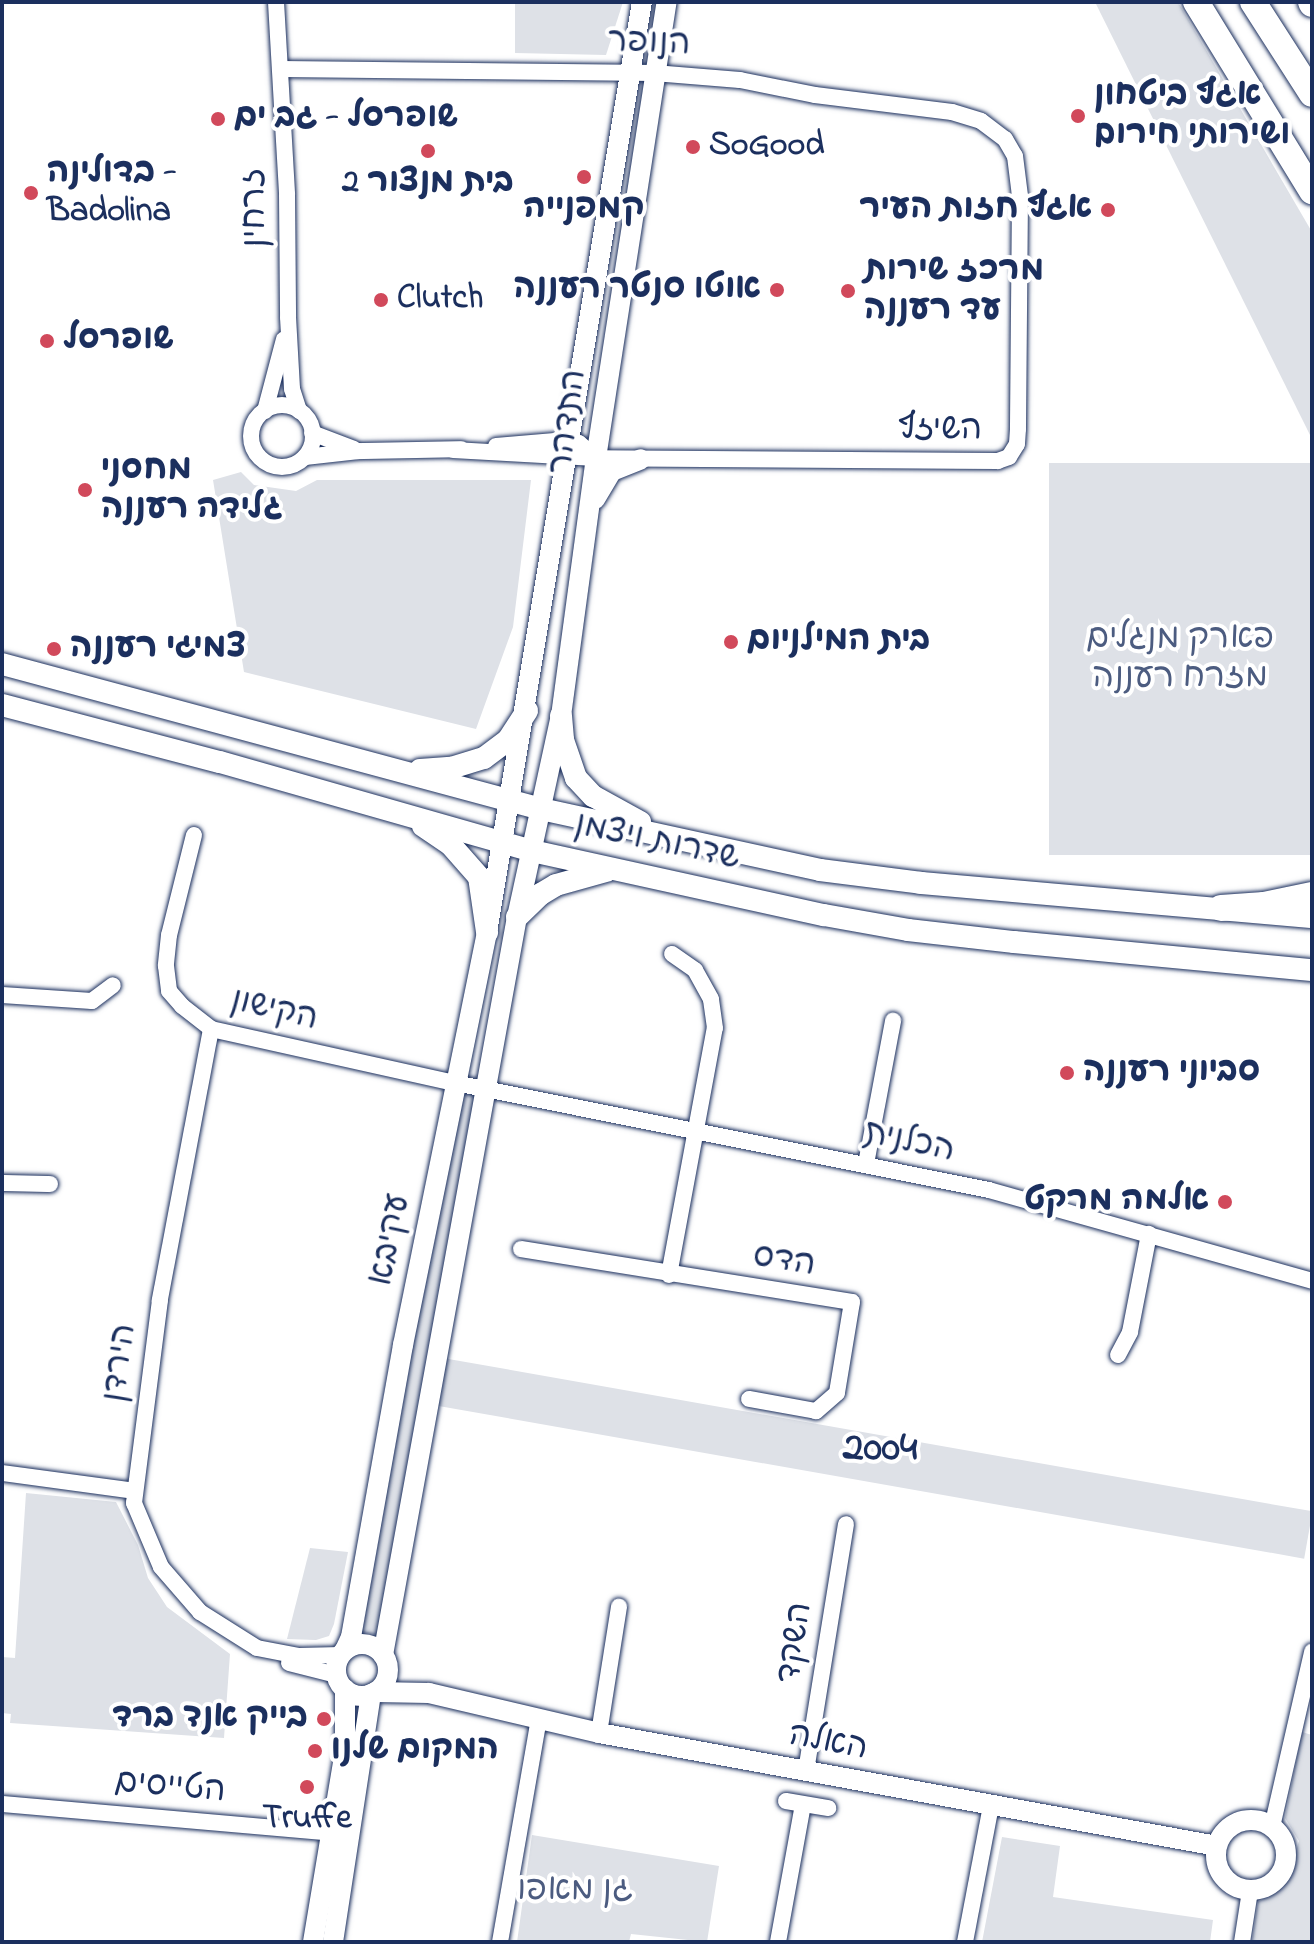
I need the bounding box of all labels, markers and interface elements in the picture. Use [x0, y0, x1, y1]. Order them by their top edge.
street label: הנופר [607, 22, 691, 66]
place label: אגף ביטחון ושירותי חירום [1094, 76, 1290, 156]
place label: שופרסל - גב ים [234, 99, 458, 139]
marker: אגף ביטחון ושירותי חירום [1069, 107, 1087, 125]
marker: שופרסל - גב ים [209, 110, 227, 128]
place label: SoGood [709, 127, 824, 167]
marker: SoGood [684, 138, 702, 156]
marker: בית מנצור 2 [419, 142, 437, 160]
place label: בדולינה - Badolina [47, 153, 177, 232]
place label: בית מנצור 2 [342, 164, 514, 204]
street label: זרחין [235, 168, 277, 248]
marker: קמפנייה [575, 168, 593, 186]
marker: בדולינה - Badolina [22, 184, 40, 202]
place label: קמפנייה [523, 190, 645, 230]
place label: אגף חזות העיר [860, 190, 1092, 230]
marker: אגף חזות העיר [1099, 201, 1117, 219]
place label: מרכז שירות עד רעננה [864, 251, 1044, 330]
place label: אוטו סנטר רעננה [514, 270, 761, 310]
place label: Clutch [397, 280, 483, 320]
marker: אוטו סנטר רעננה [768, 281, 786, 299]
marker: מרכז שירות עד רעננה [839, 282, 857, 300]
marker: Clutch [372, 291, 390, 309]
place label: שופרסל [63, 321, 174, 361]
marker: שופרסל [38, 332, 56, 350]
street label: התדהר [541, 367, 597, 477]
street label: השיזף [898, 411, 982, 451]
place label: מחסני גלידה רעננה [101, 450, 283, 530]
marker: מחסני גלידה רעננה [76, 481, 94, 499]
park label: פארק מנגלים מזרח רעננה [1086, 619, 1274, 698]
place label: בית המילניום [747, 622, 930, 662]
place label: צמיגי רעננה [70, 629, 246, 669]
marker: בית המילניום [722, 633, 740, 651]
marker: צמיגי רעננה [45, 640, 63, 658]
street label: שדרות ויצמן [571, 806, 743, 880]
street label: הקישון [226, 981, 322, 1041]
place label: סביוני רעננה [1083, 1053, 1260, 1093]
marker: סביוני רעננה [1058, 1064, 1076, 1082]
street label: הכלנית [860, 1113, 958, 1173]
place label: אלמה מרקט [1024, 1182, 1209, 1222]
street label: עקיבא [362, 1191, 420, 1289]
marker: אלמה מרקט [1216, 1193, 1234, 1211]
street label: הדס [750, 1237, 818, 1287]
street label: הירדן [95, 1321, 147, 1405]
district label: 2004 [843, 1424, 917, 1474]
street label: השקד [769, 1599, 823, 1687]
place label: בייק אנד ברד [112, 1699, 308, 1739]
marker: בייק אנד ברד [315, 1710, 333, 1728]
street label: האלה [785, 1715, 871, 1771]
place label: המקום שלנו [331, 1731, 499, 1771]
marker: המקום שלנו [306, 1742, 324, 1760]
street label: הטייסים [113, 1763, 227, 1813]
marker: Truffe [298, 1778, 316, 1796]
place label: Truffe [262, 1800, 352, 1840]
park label: גן מאפו [517, 1872, 633, 1912]

